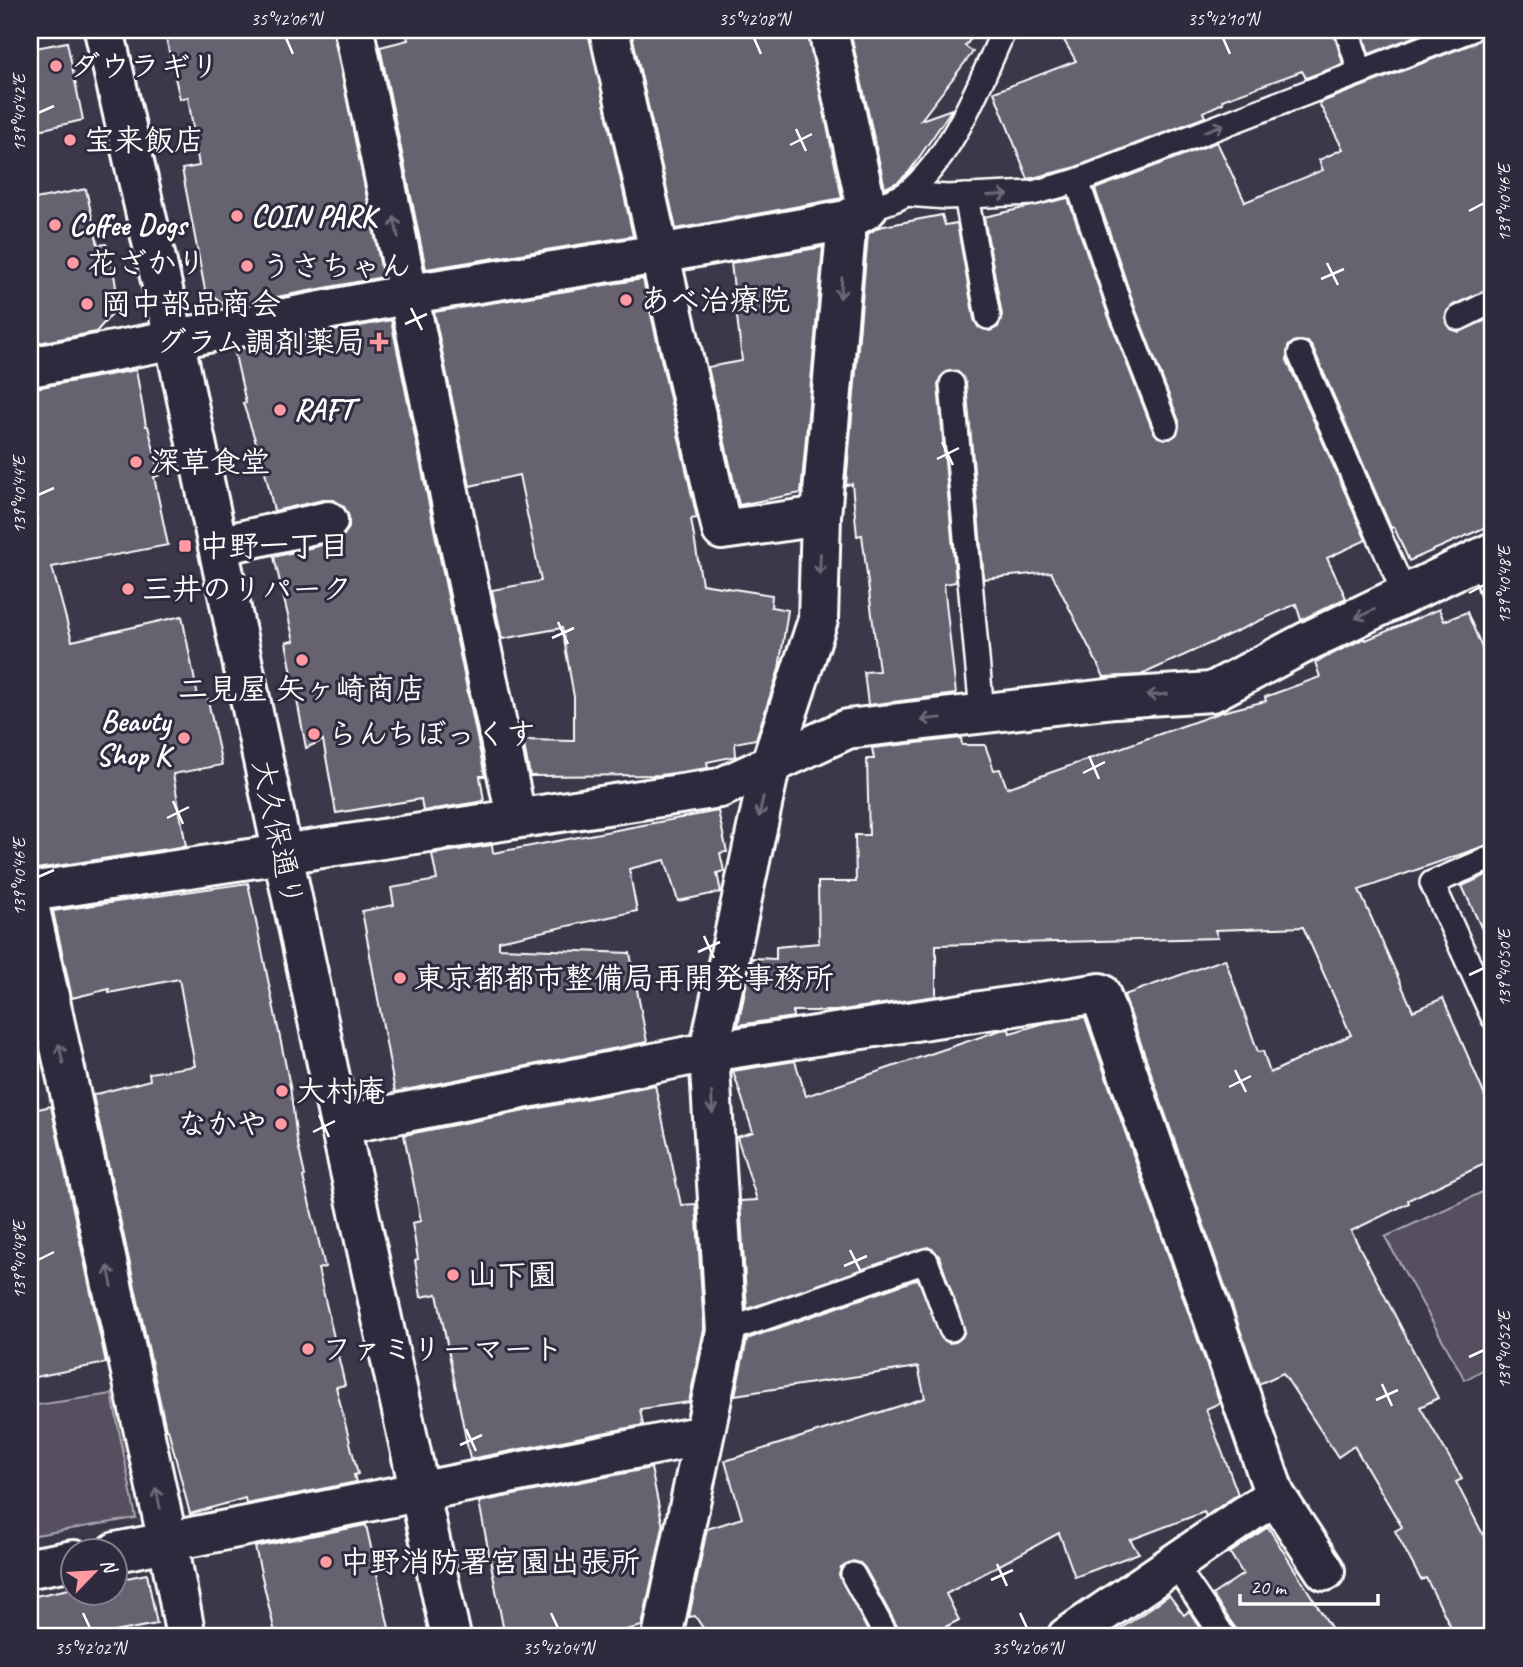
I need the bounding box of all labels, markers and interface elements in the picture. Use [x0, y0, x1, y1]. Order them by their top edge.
text: 35°42'06"N [251, 8, 325, 30]
text: 35°42'08"N [719, 8, 793, 30]
text: 35°42'10"N [1188, 8, 1262, 30]
place label: ダウラギリ [70, 47, 220, 85]
marker: ダウラギリ [48, 58, 64, 74]
text: 139°40'42"E [8, 72, 30, 152]
one-way arrow [1203, 120, 1225, 133]
place label: 宝来飯店 [84, 121, 204, 159]
marker: 宝来飯店 [62, 132, 78, 148]
text: 139°40'46"E [1493, 162, 1515, 242]
one-way arrow [987, 188, 1010, 201]
place label: COIN PARK [251, 197, 381, 235]
place label: Coffee Dogs [69, 206, 190, 244]
marker: COIN PARK [229, 208, 245, 224]
one-way arrow [388, 216, 402, 239]
marker: Coffee Dogs [47, 217, 63, 233]
place label: 花ざかり [87, 244, 206, 282]
place label: うさちゃん [261, 247, 411, 285]
marker: 花ざかり [65, 255, 81, 271]
marker: うさちゃん [239, 258, 255, 274]
one-way arrow [834, 276, 847, 299]
place label: あべ治療院 [640, 281, 790, 319]
place label: 岡中部品商会 [101, 285, 281, 323]
marker: あべ治療院 [618, 292, 634, 308]
marker: 岡中部品商会 [79, 296, 95, 312]
place label: グラム調剤薬局 [157, 323, 365, 361]
marker: グラム調剤薬局 [371, 334, 387, 350]
place label: RAFT [294, 391, 361, 429]
marker: RAFT [272, 402, 288, 418]
place label: 深草食堂 [150, 443, 270, 481]
text: 139°40'44"E [8, 454, 30, 534]
marker: 深草食堂 [128, 454, 144, 470]
place label: 中野一丁目 [199, 527, 349, 565]
marker: 中野一丁目 [177, 538, 193, 554]
text: 139°40'48"E [1493, 544, 1515, 624]
one-way arrow [813, 552, 826, 575]
place label: 三井のリパーク [142, 570, 352, 608]
marker: 三井のリパーク [120, 581, 136, 597]
one-way arrow [1355, 608, 1376, 621]
marker: 二見屋 矢ヶ崎商店 [294, 652, 310, 668]
place label: 二見屋 矢ヶ崎商店 [178, 670, 426, 708]
one-way arrow [1146, 689, 1169, 702]
place label: Beauty Shop K [96, 702, 175, 774]
one-way arrow [920, 713, 942, 726]
place label: らんちぼっくす [328, 715, 536, 753]
marker: らんちぼっくす [306, 726, 322, 742]
marker: Beauty Shop K [176, 730, 192, 746]
street label: 大久保通り [244, 756, 312, 910]
one-way arrow [754, 795, 768, 818]
text: 139°40'46"E [8, 836, 30, 916]
text: 139°40'50"E [1493, 927, 1515, 1007]
place label: 東京都都市整備局再開発事務所 [414, 959, 834, 997]
marker: 東京都都市整備局再開発事務所 [392, 970, 408, 986]
one-way arrow [54, 1043, 68, 1066]
place label: 大村庵 [296, 1072, 386, 1110]
marker: 大村庵 [274, 1083, 290, 1099]
one-way arrow [705, 1091, 718, 1114]
place label: なかや [177, 1105, 267, 1143]
marker: なかや [273, 1116, 289, 1132]
text: 139°40'48"E [8, 1219, 30, 1299]
place label: 山下園 [467, 1256, 557, 1294]
one-way arrow [103, 1265, 116, 1288]
marker: 山下園 [445, 1267, 461, 1283]
text: 139°40'52"E [1493, 1309, 1515, 1389]
place label: ファミリーマート [322, 1330, 563, 1368]
marker: ファミリーマート [300, 1341, 316, 1357]
one-way arrow [151, 1487, 165, 1510]
north arrow [60, 1538, 130, 1608]
place label: 中野消防署宮園出張所 [340, 1543, 640, 1581]
marker: 中野消防署宮園出張所 [318, 1554, 334, 1570]
text: N [95, 1555, 123, 1579]
scale bar [1240, 1562, 1378, 1606]
text: 20 m [1250, 1574, 1288, 1600]
text: 35°42'02"N [55, 1637, 129, 1659]
text: 35°42'04"N [523, 1637, 597, 1659]
text: 35°42'06"N [992, 1637, 1066, 1659]

